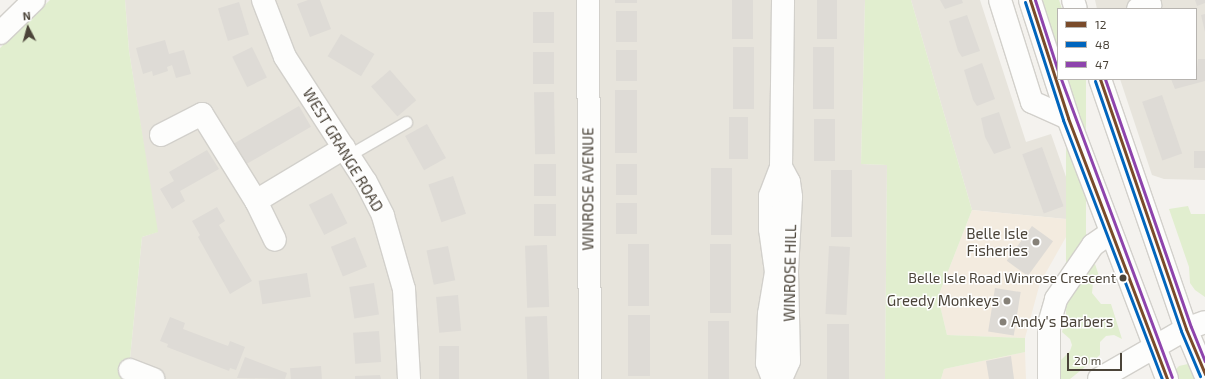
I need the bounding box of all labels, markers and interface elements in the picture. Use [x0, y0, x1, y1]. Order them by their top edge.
north arrow [8, 8, 48, 48]
legend [1057, 8, 1197, 80]
text: N [22, 9, 31, 22]
text: 12 [1095, 17, 1107, 31]
text: 48 [1095, 37, 1110, 51]
text: 47 [1095, 57, 1109, 71]
street label: WEST GRANGE ROAD [299, 85, 387, 215]
street label: WINROSE AVENUE [579, 127, 597, 251]
street label: WINROSE HILL [780, 224, 800, 322]
place label: Belle Isle Fisheries [966, 224, 1028, 259]
marker: Belle Isle Fisheries [1031, 237, 1041, 247]
place label: Belle Isle Road Winrose Crescent [908, 270, 1116, 286]
marker: Belle Isle Road Winrose Crescent [1118, 273, 1128, 283]
place label: Greedy Monkeys [886, 292, 999, 310]
marker: Greedy Monkeys [1002, 296, 1012, 306]
place label: Andy's Barbers [1011, 313, 1113, 331]
marker: Andy's Barbers [998, 317, 1008, 327]
scale bar [1069, 345, 1124, 371]
text: 20 m [1074, 353, 1101, 367]

